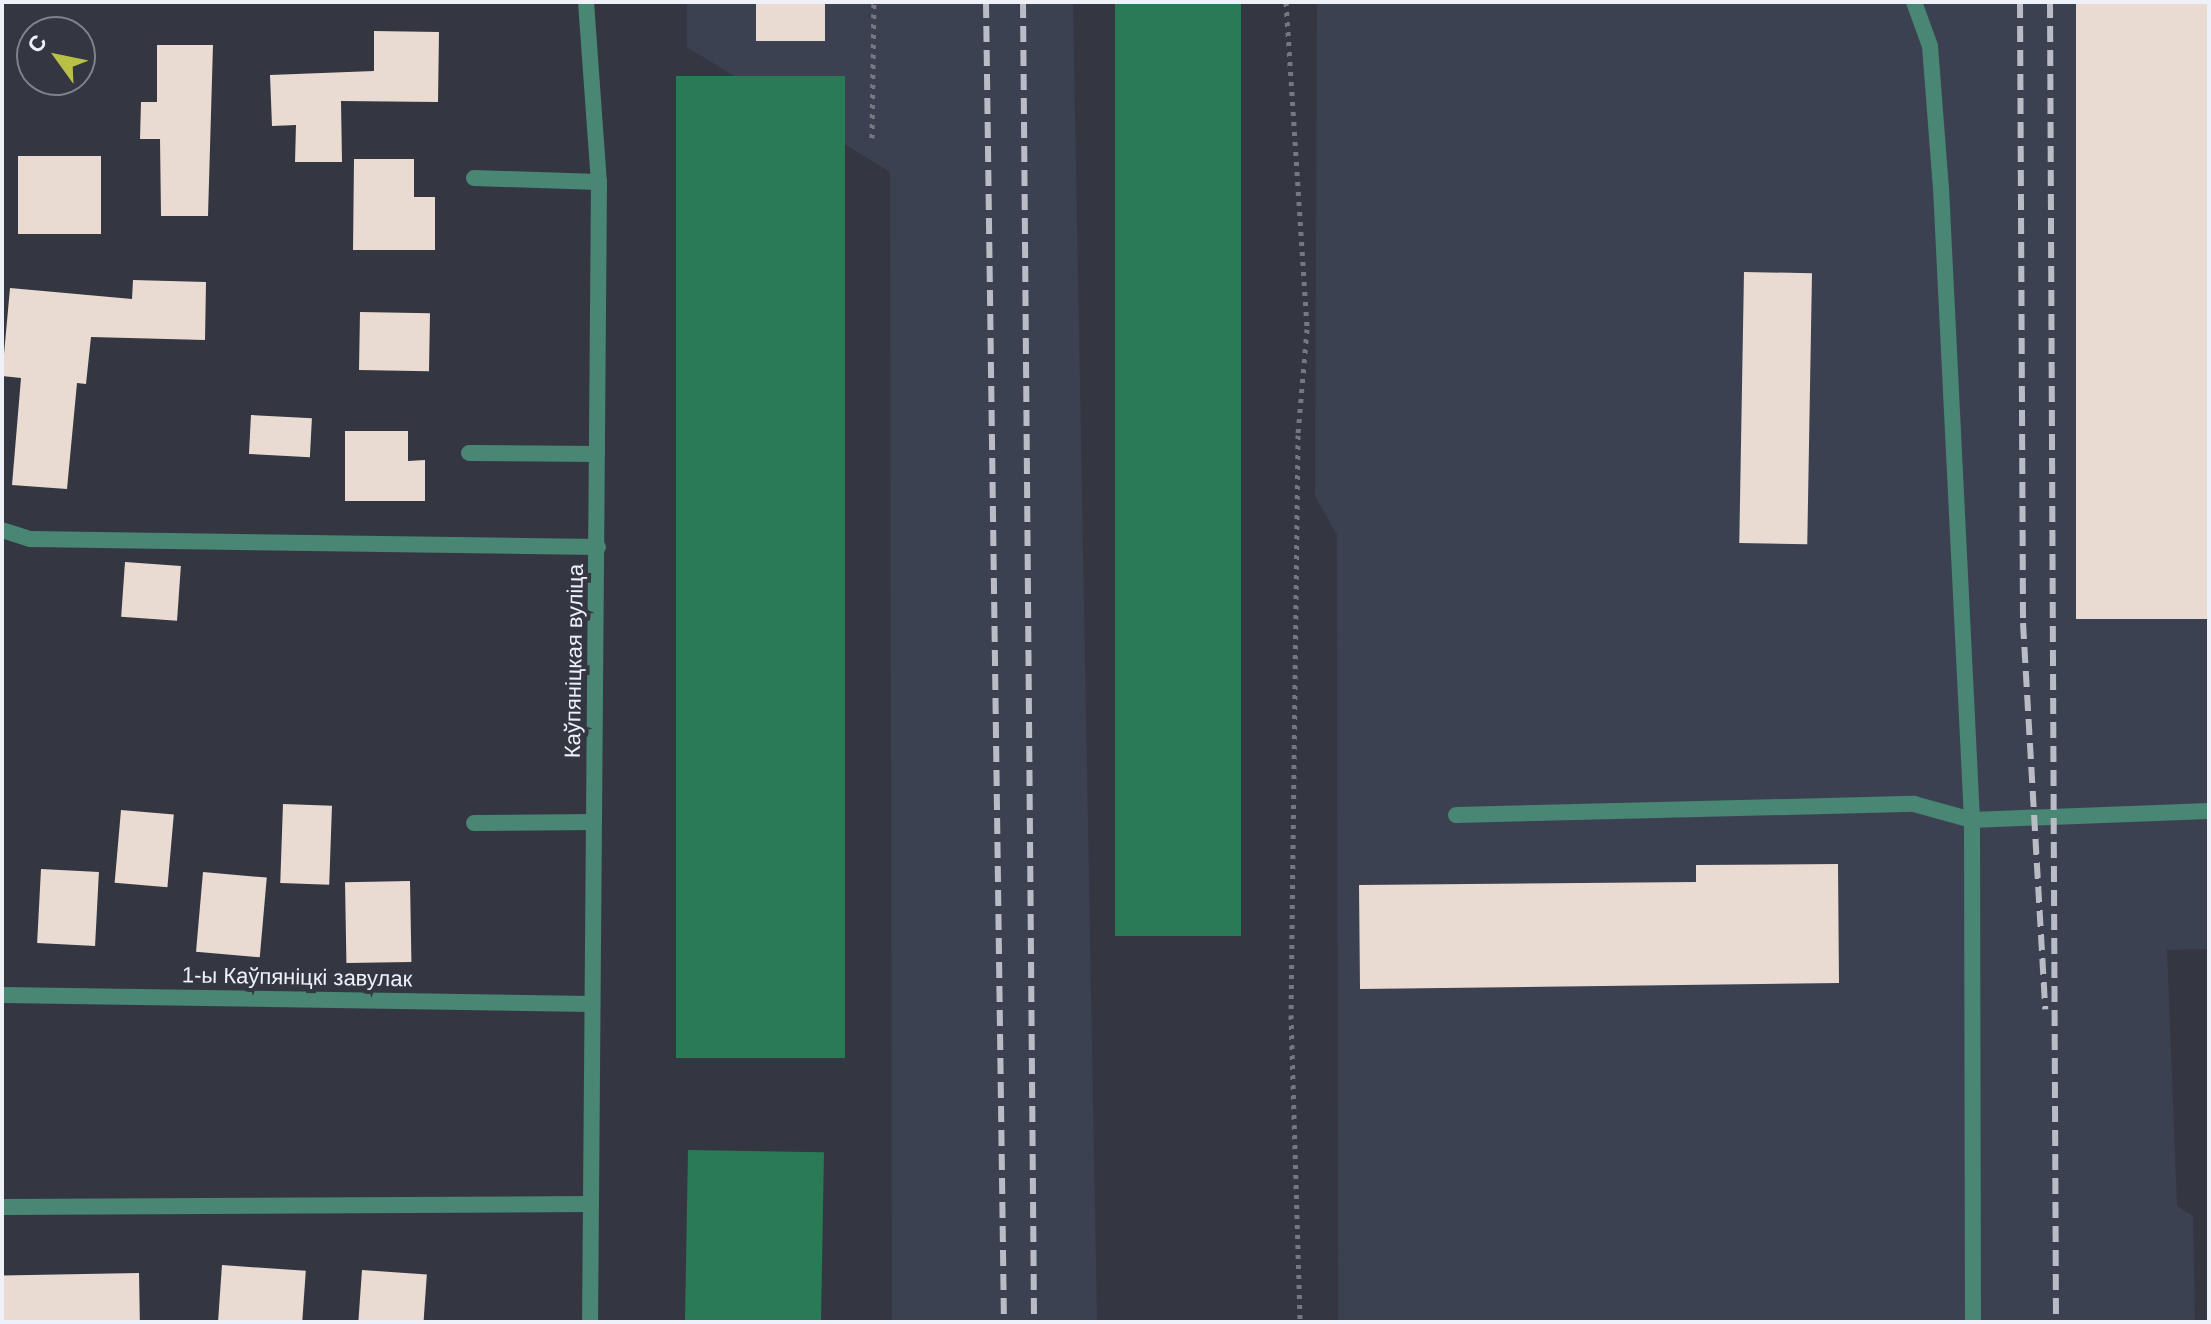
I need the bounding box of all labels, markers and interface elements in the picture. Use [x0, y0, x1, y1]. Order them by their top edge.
north arrow [16, 16, 96, 96]
text: С [22, 30, 52, 57]
street label: Каўпяніцкая вуліца [559, 564, 589, 758]
street label: 1-ы Каўпяніцкі завулак [182, 962, 412, 992]

